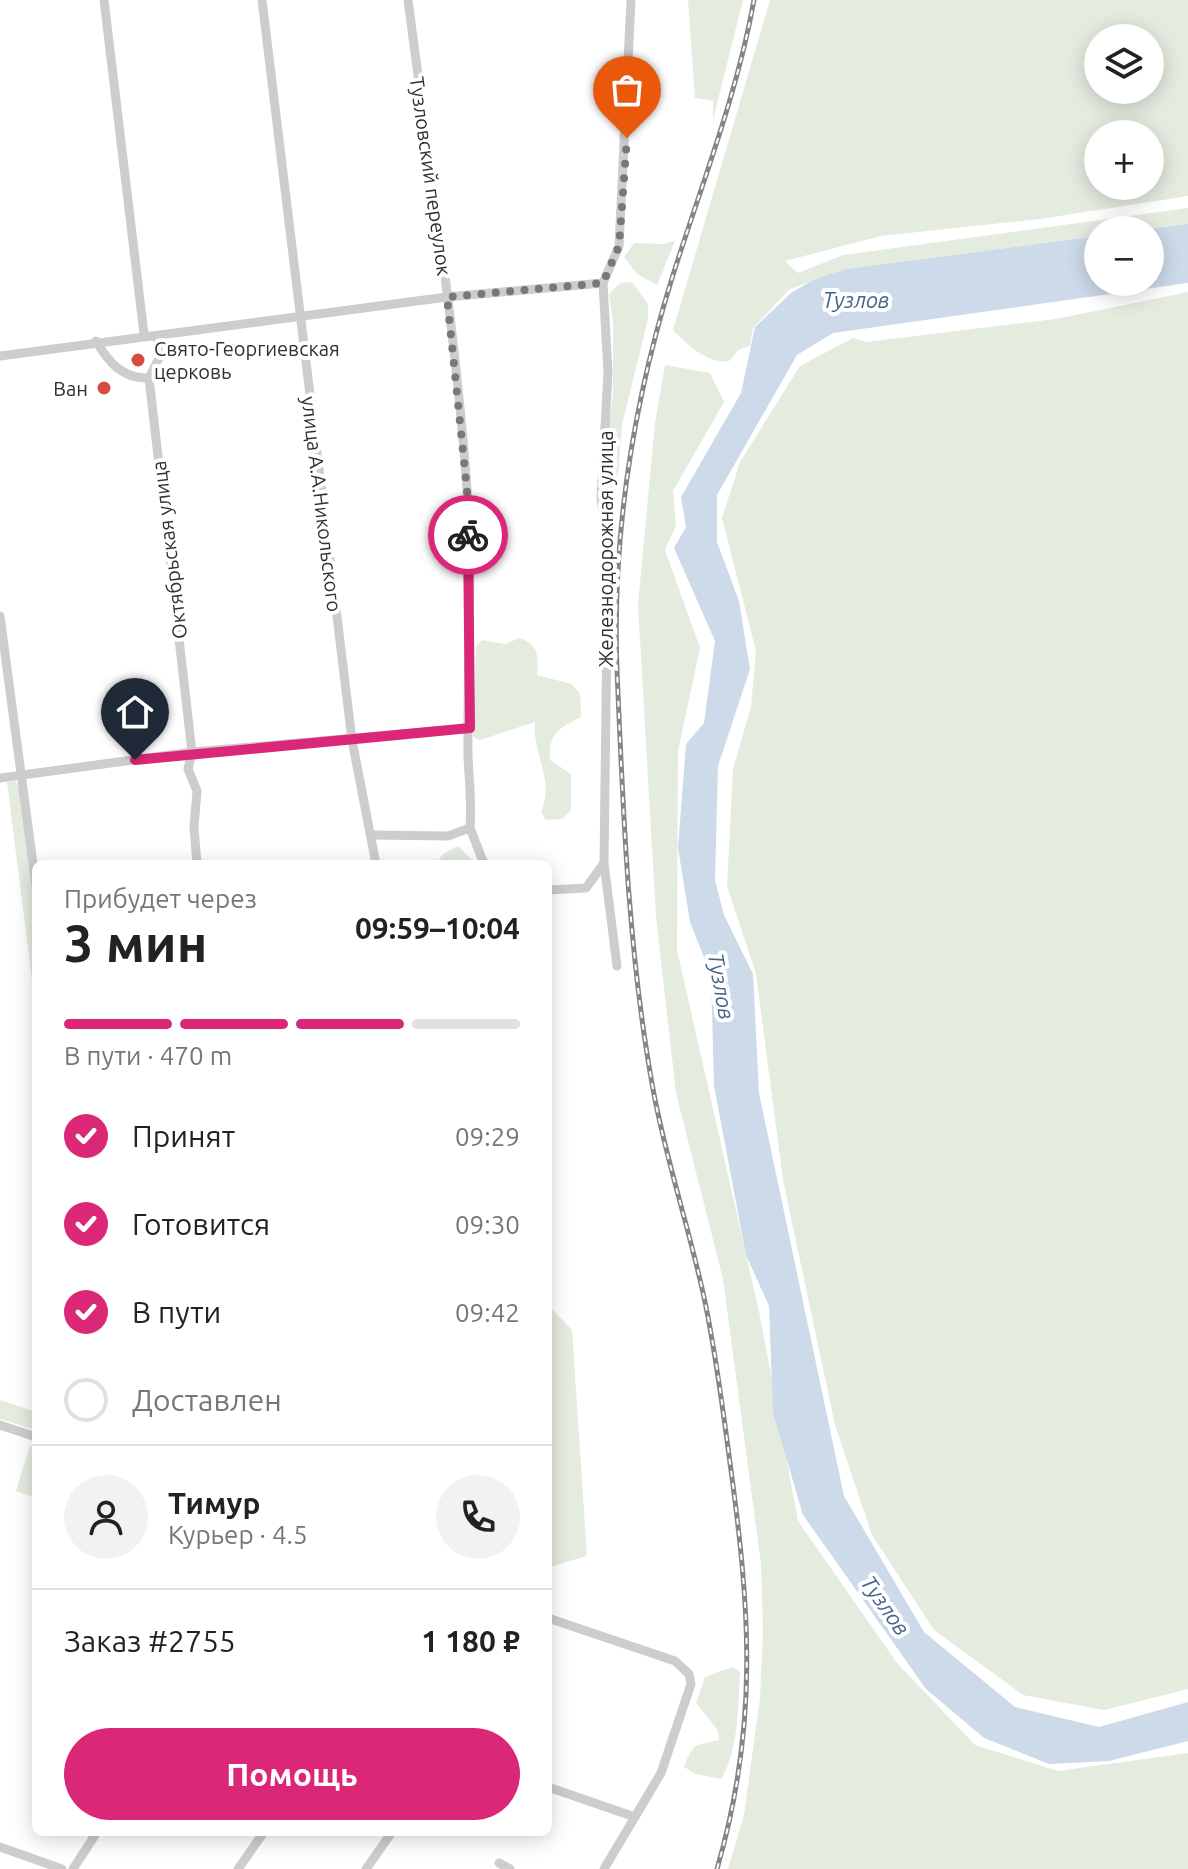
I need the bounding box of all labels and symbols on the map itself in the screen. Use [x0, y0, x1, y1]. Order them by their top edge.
pin [593, 56, 661, 138]
street label: Тузловский переулок [406, 75, 456, 277]
water label: Тузлов [823, 287, 890, 312]
place label: Свято-Георгиевская церковь [154, 337, 340, 383]
marker: Свято-Георгиевская церковь [129, 351, 147, 369]
place label: Ван [53, 377, 88, 400]
marker: Ван [95, 379, 113, 397]
street label: улица А.А.Никольского [297, 395, 347, 613]
street label: Железнодорожная улица [594, 430, 617, 668]
street label: Октябрьская улица [147, 460, 191, 640]
courier [428, 495, 508, 575]
pin [101, 678, 169, 760]
water label: Тузлов [704, 951, 740, 1021]
water label: Тузлов [857, 1570, 915, 1640]

